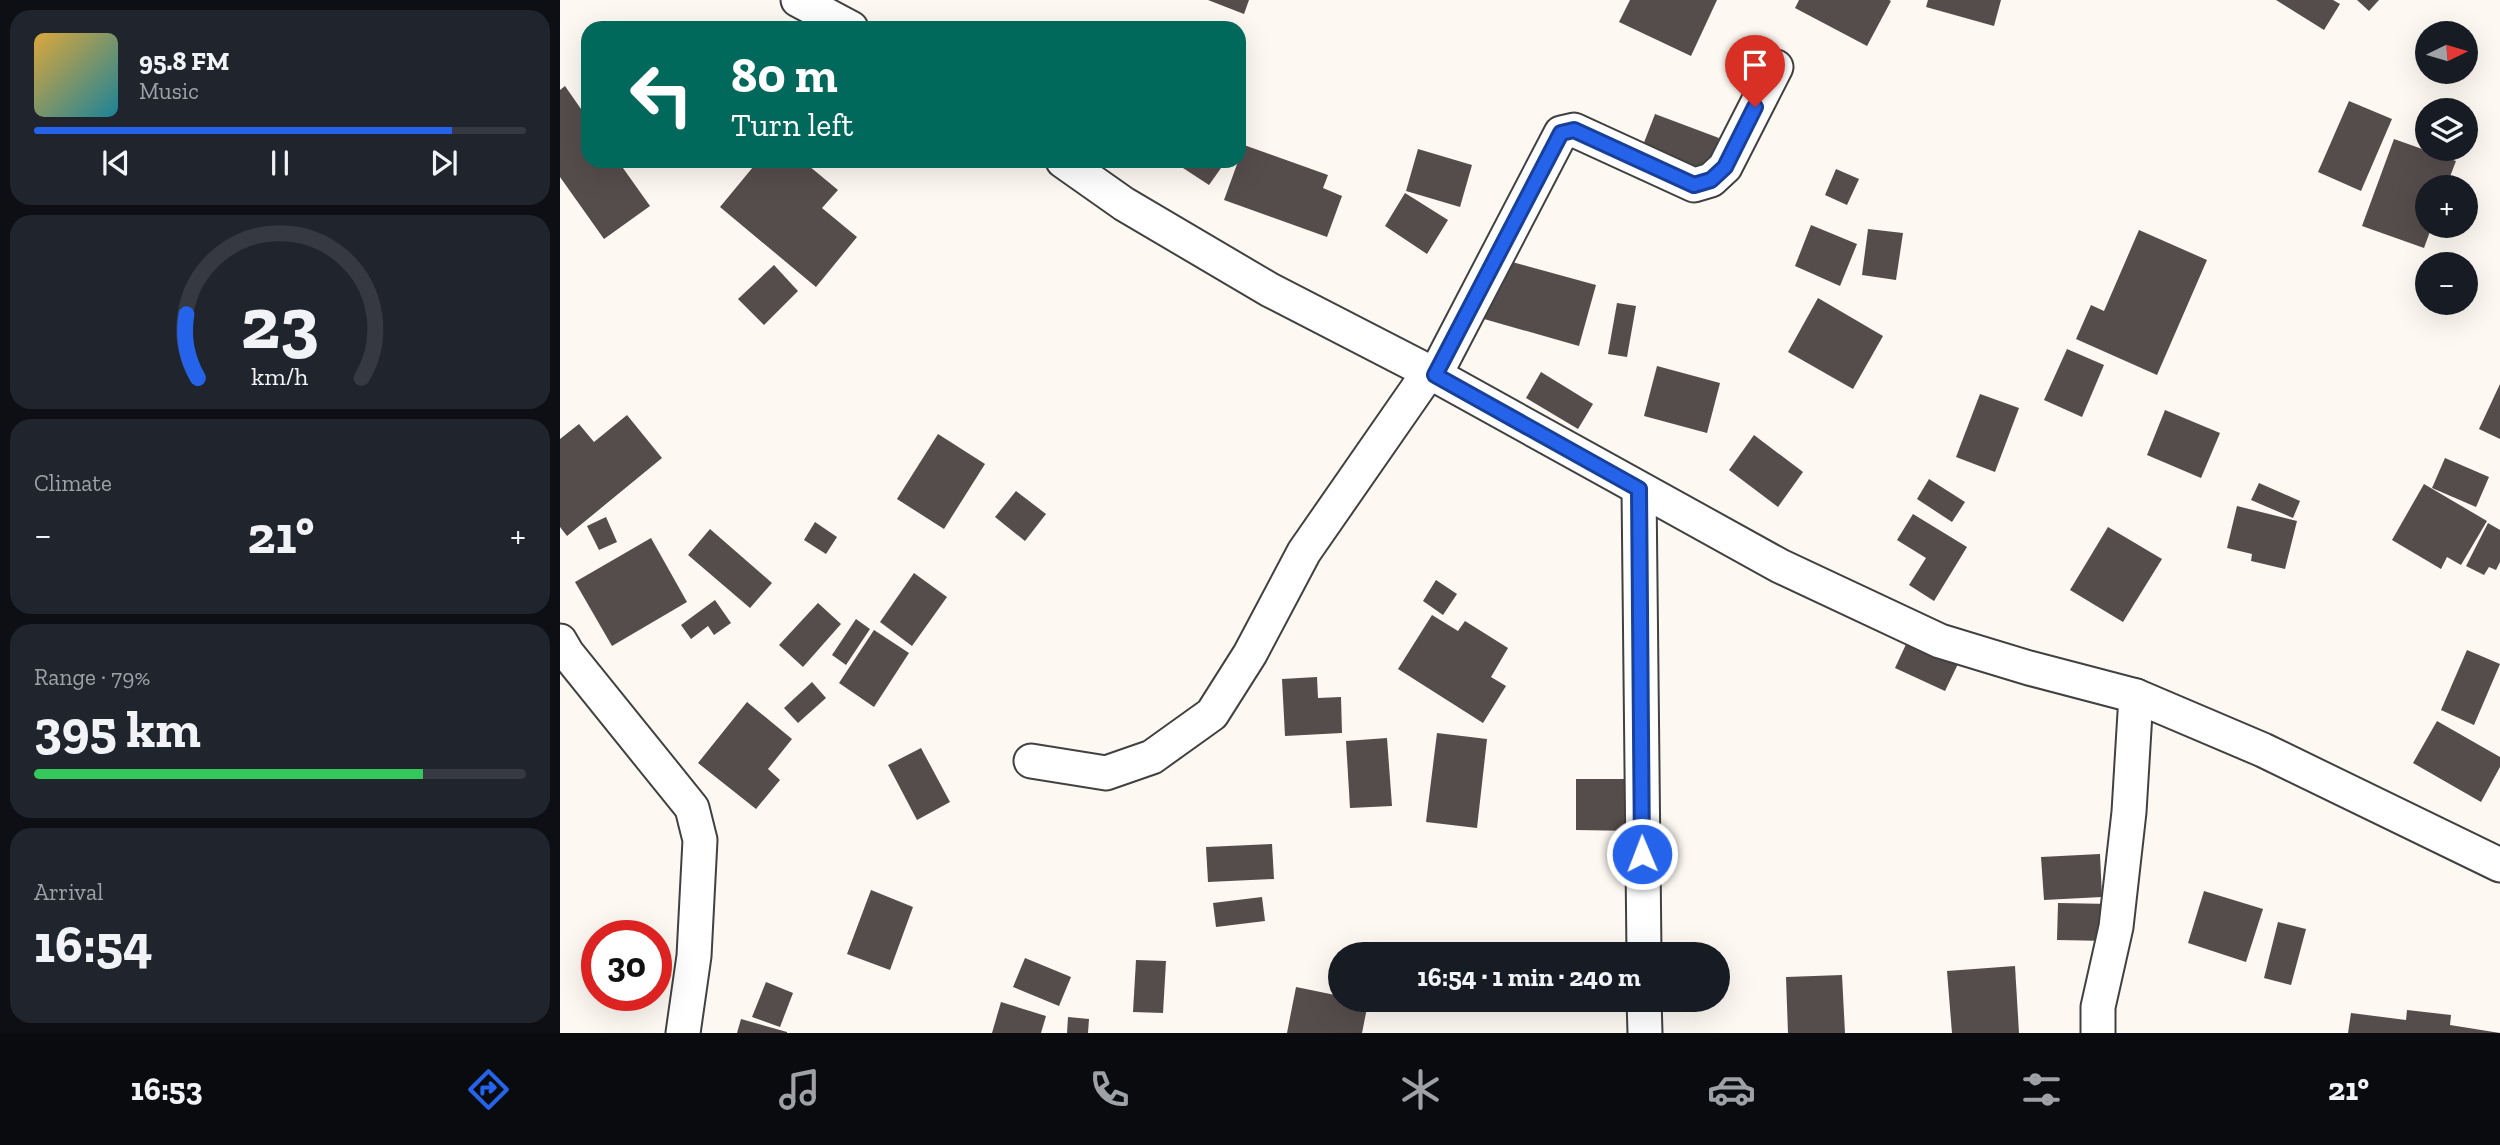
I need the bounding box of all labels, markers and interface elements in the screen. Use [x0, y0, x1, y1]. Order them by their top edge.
north arrow [2415, 21, 2478, 84]
map controls [2415, 21, 2478, 315]
pin [1725, 35, 1785, 107]
text: 95.8 FM [139, 45, 229, 77]
text: 80 m [731, 46, 838, 105]
icon: arrive [1736, 46, 1774, 84]
icon: left [616, 49, 707, 140]
text: Music [139, 77, 199, 105]
button: layers [2415, 98, 2478, 161]
text: Turn left [731, 106, 853, 144]
icon: previous [97, 144, 135, 182]
icon: pause [261, 144, 299, 182]
icon: next [425, 144, 463, 182]
button: + [2415, 175, 2478, 238]
button: − [2415, 252, 2478, 315]
text: 23 [241, 279, 319, 367]
text: km/h [251, 361, 309, 391]
text: Climate [34, 469, 112, 497]
text: 21° [247, 504, 314, 566]
text: − [34, 512, 52, 558]
text: + [510, 512, 526, 558]
text: Range · 79% [34, 663, 150, 691]
text: 395 km [34, 698, 201, 760]
position arrow [1605, 817, 1679, 891]
text: Arrival [34, 878, 103, 906]
text: 16:54 [34, 913, 153, 975]
speed limit sign: 30 [581, 920, 672, 1011]
text: 16:54 · 1 min · 240 m [1417, 961, 1641, 993]
icon: directions [464, 1065, 513, 1114]
icon: music [775, 1065, 824, 1114]
icon: phone [1085, 1065, 1134, 1114]
icon: climate [1396, 1065, 1445, 1114]
icon: car [1707, 1065, 1756, 1114]
icon: filters [2017, 1065, 2066, 1114]
text: 16:53 [131, 1070, 203, 1108]
text: 21° [2328, 1070, 2369, 1108]

